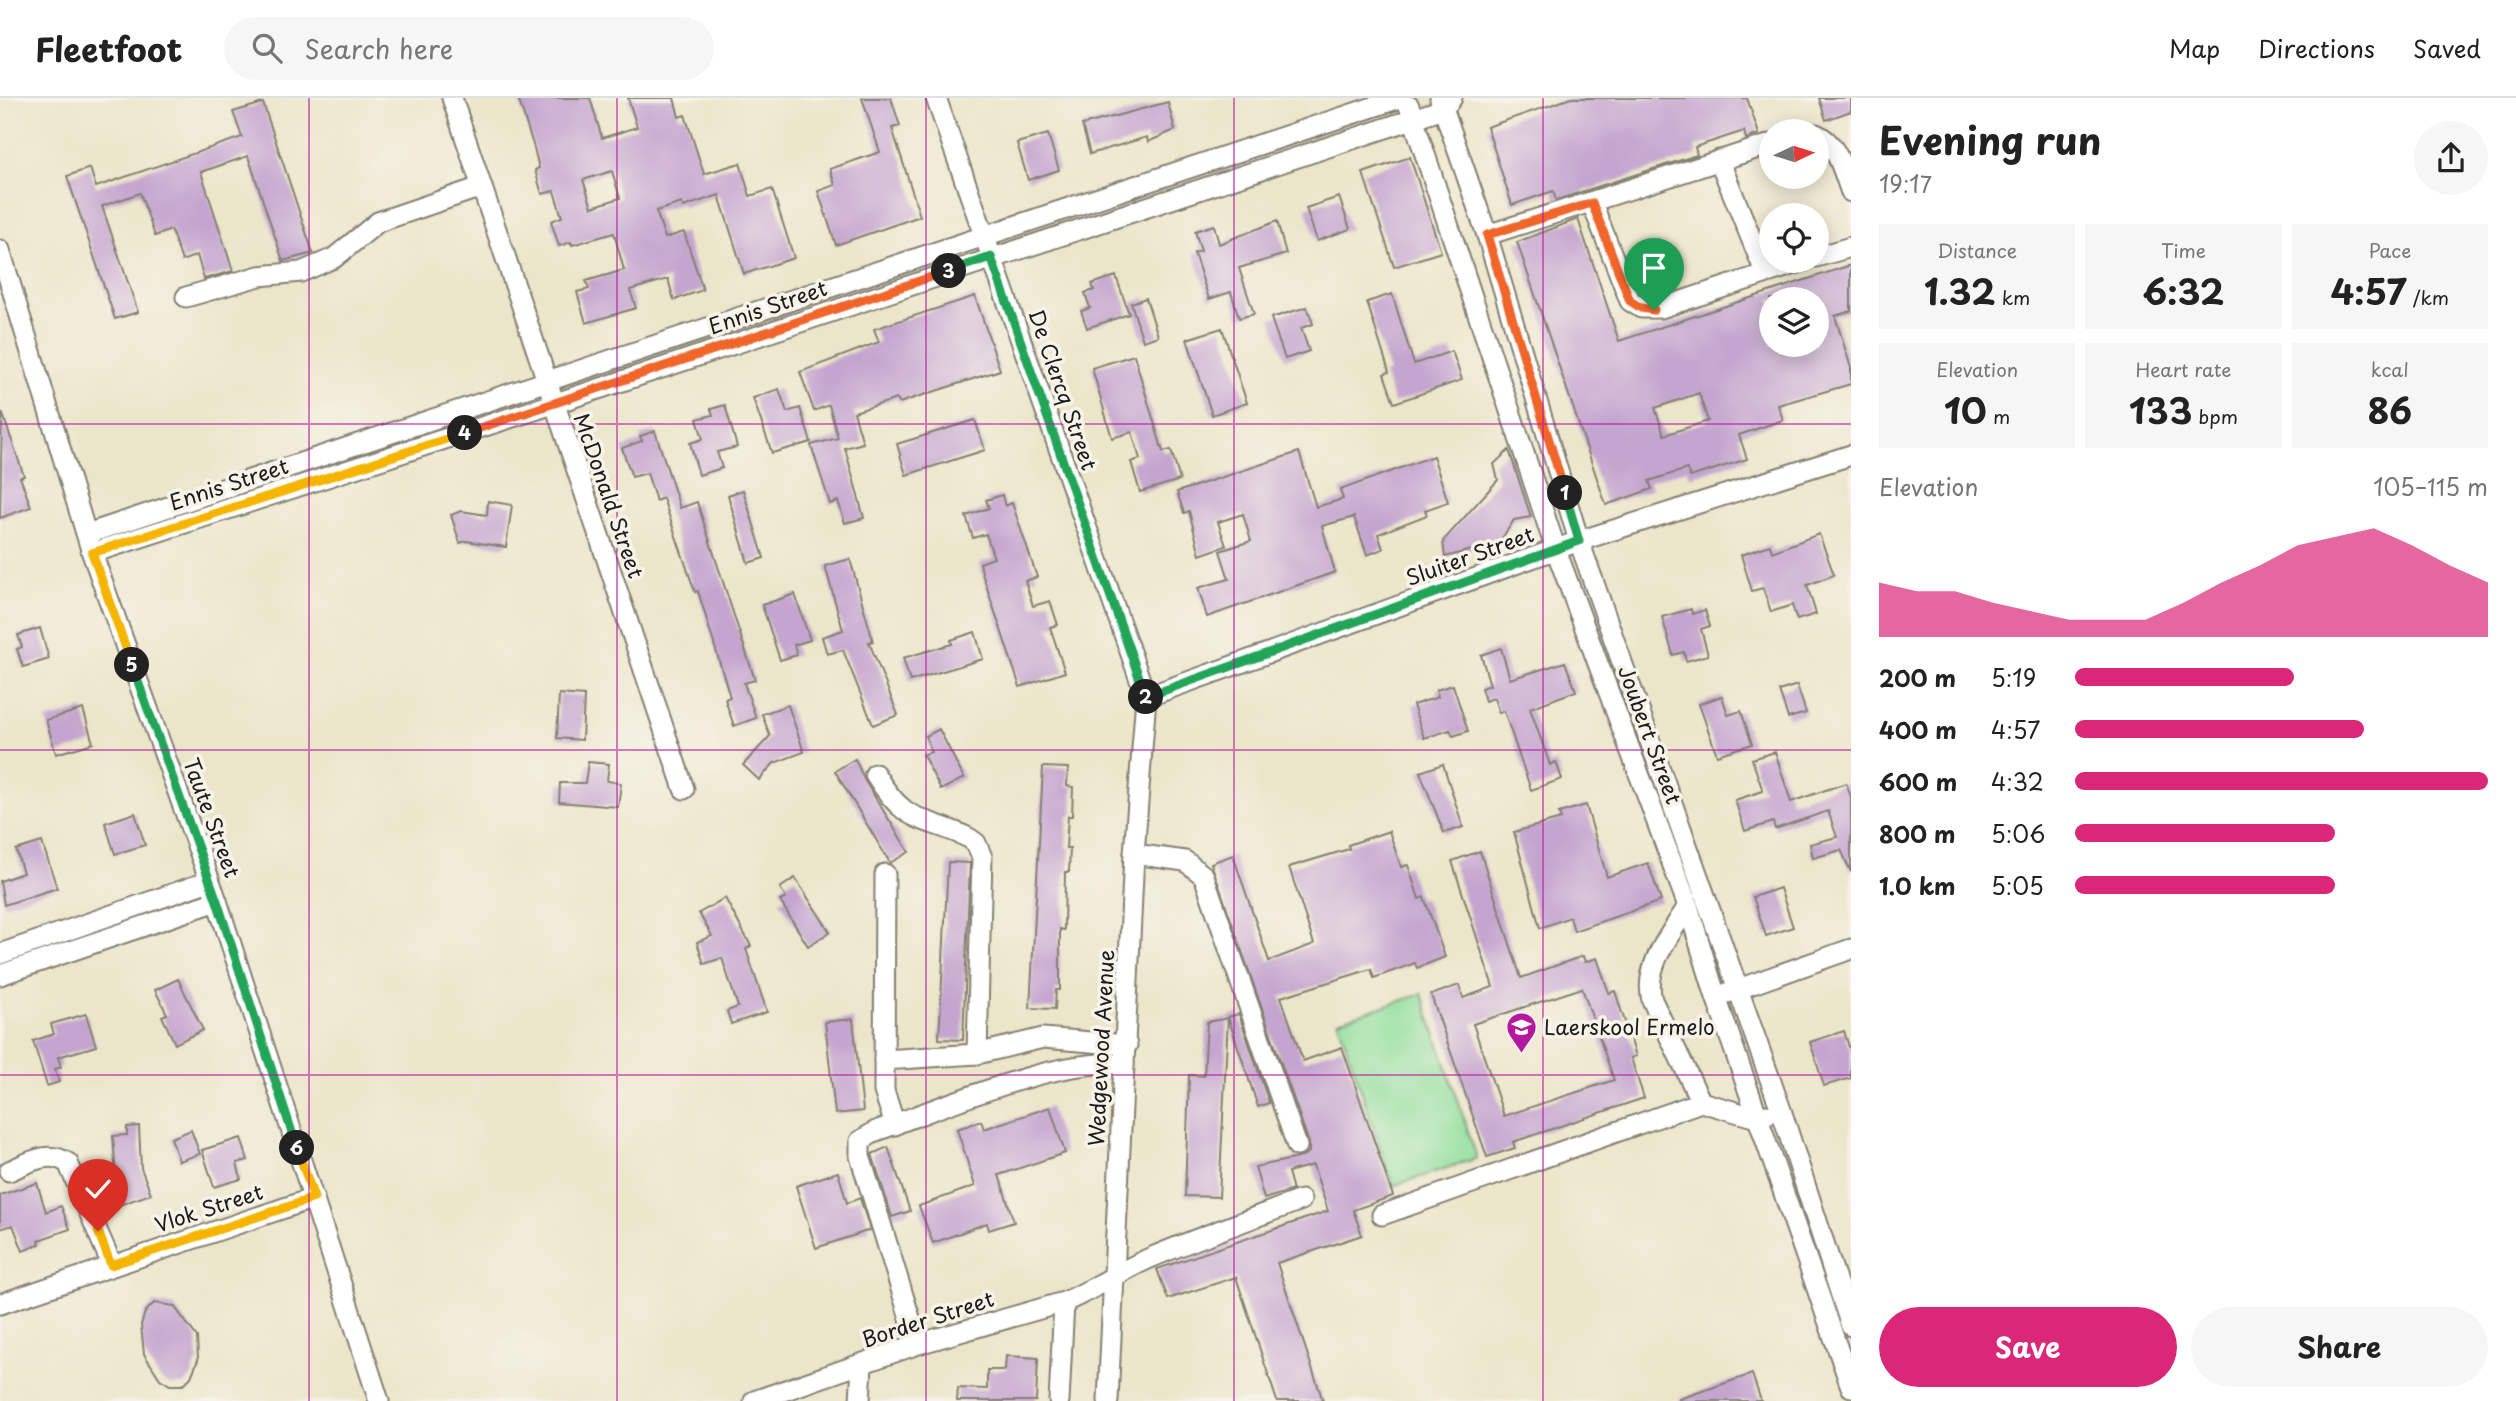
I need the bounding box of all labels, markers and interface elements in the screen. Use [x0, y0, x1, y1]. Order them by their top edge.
search box [224, 17, 714, 80]
text: Fleetfoot [35, 23, 182, 73]
icon: search [248, 29, 286, 67]
text: Search here [304, 29, 453, 68]
text: Map [2169, 30, 2220, 66]
text: Directions [2258, 30, 2375, 66]
text: Saved [2413, 30, 2481, 66]
text: Evening run [1879, 111, 2101, 168]
north arrow [1759, 119, 1829, 189]
map controls [1759, 119, 1829, 357]
button: share [2414, 121, 2488, 195]
text: 19:17 [1879, 166, 1932, 201]
button: locate [1759, 203, 1829, 273]
text: Distance [1937, 236, 2017, 264]
text: Time [2161, 236, 2206, 264]
text: Pace [2368, 236, 2411, 264]
pin [1624, 238, 1684, 310]
icon: arrive [1635, 249, 1673, 287]
pin: 3 [932, 254, 967, 288]
text: 3 [942, 256, 955, 284]
text: 1.32 [1924, 264, 1995, 317]
text: 6:32 [2143, 264, 2224, 317]
text: 4:57 [2331, 264, 2407, 317]
street label: Ennis Street [704, 271, 831, 341]
text: km [1995, 283, 2030, 311]
text: /km [2407, 283, 2449, 311]
button: layers [1759, 287, 1829, 357]
street label: De Clercq Street [1021, 305, 1106, 474]
text: Elevation [1936, 355, 2018, 383]
text: Heart rate [2136, 355, 2231, 383]
text: kcal [2371, 355, 2409, 383]
text: 10 [1944, 383, 1987, 436]
text: 133 [2129, 383, 2192, 436]
text: 86 [2368, 383, 2412, 436]
text: m [1987, 402, 2010, 430]
text: bpm [2192, 402, 2238, 430]
street label: McDonald Street [567, 409, 653, 582]
pin: 4 [448, 416, 482, 450]
text: 4 [458, 418, 471, 446]
street label: Ennis Street [165, 449, 292, 517]
text: Elevation [1879, 469, 1978, 504]
text: 105–115 m [2373, 469, 2488, 504]
pin: 1 [1548, 476, 1582, 510]
text: 1 [1560, 478, 1569, 506]
street label: Sluiter Street [1401, 517, 1538, 593]
pin: 5 [114, 648, 150, 682]
text: 5 [125, 650, 138, 678]
street label: Joubert Street [1611, 660, 1691, 808]
text: 200 m [1879, 660, 1956, 695]
text: 5:19 [1991, 660, 2036, 695]
pin: 2 [1128, 680, 1164, 714]
text: 2 [1139, 682, 1152, 710]
text: 400 m [1879, 712, 1957, 747]
text: 4:57 [1991, 712, 2040, 747]
street label: Taute Street [176, 753, 249, 882]
text: 600 m [1879, 764, 1957, 799]
text: 4:32 [1991, 764, 2044, 799]
text: 800 m [1879, 816, 1956, 851]
text: 5:06 [1991, 816, 2045, 851]
text: 1.0 km [1879, 868, 1956, 903]
text: 5:05 [1991, 868, 2044, 903]
street label: Wedgewood Avenue [1079, 949, 1121, 1147]
place label: Laerskool Ermelo [1544, 1010, 1715, 1042]
school or university icon: Laerskool Ermelo [1504, 1011, 1538, 1055]
pin: 6 [280, 1130, 314, 1166]
text: 6 [290, 1133, 303, 1161]
pin [68, 1159, 128, 1231]
icon: check [79, 1170, 117, 1208]
street label: Vlok Street [150, 1175, 267, 1240]
street label: Border Street [857, 1282, 998, 1355]
button: Save [1879, 1307, 2177, 1387]
button: Share [2191, 1307, 2488, 1387]

